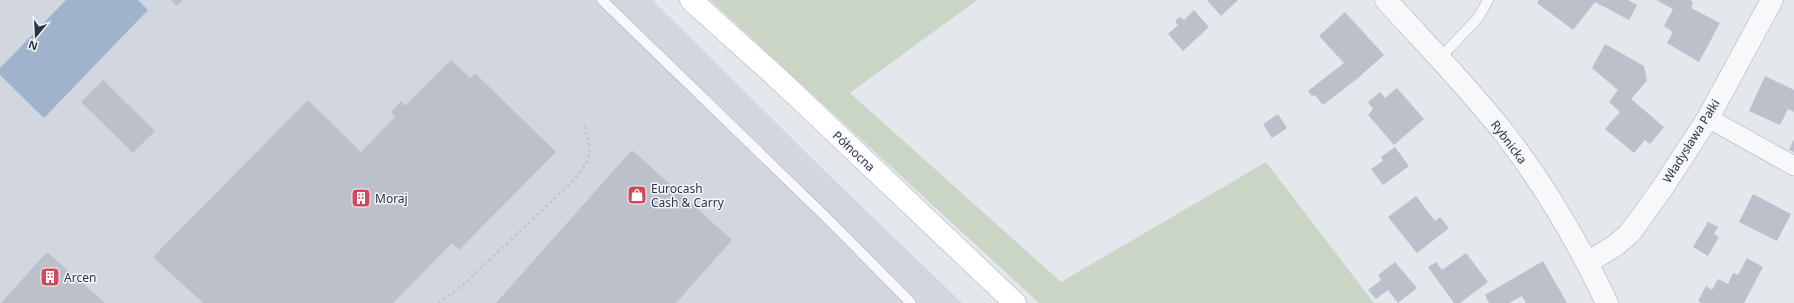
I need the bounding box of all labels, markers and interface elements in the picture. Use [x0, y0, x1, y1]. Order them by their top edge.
north arrow [16, 16, 56, 56]
text: N [26, 37, 39, 55]
street label: Władysława Pałki [1658, 96, 1724, 186]
street label: Rybnicka [1487, 117, 1531, 167]
street label: Północna [829, 127, 879, 175]
place label: Eurocash Cash & Carry [651, 180, 725, 211]
shop icon: Eurocash Cash & Carry [626, 184, 648, 206]
building icon: Moraj [350, 187, 372, 209]
place label: Moraj [375, 190, 408, 207]
building icon: Arcen [39, 266, 61, 288]
place label: Arcen [64, 269, 96, 286]

